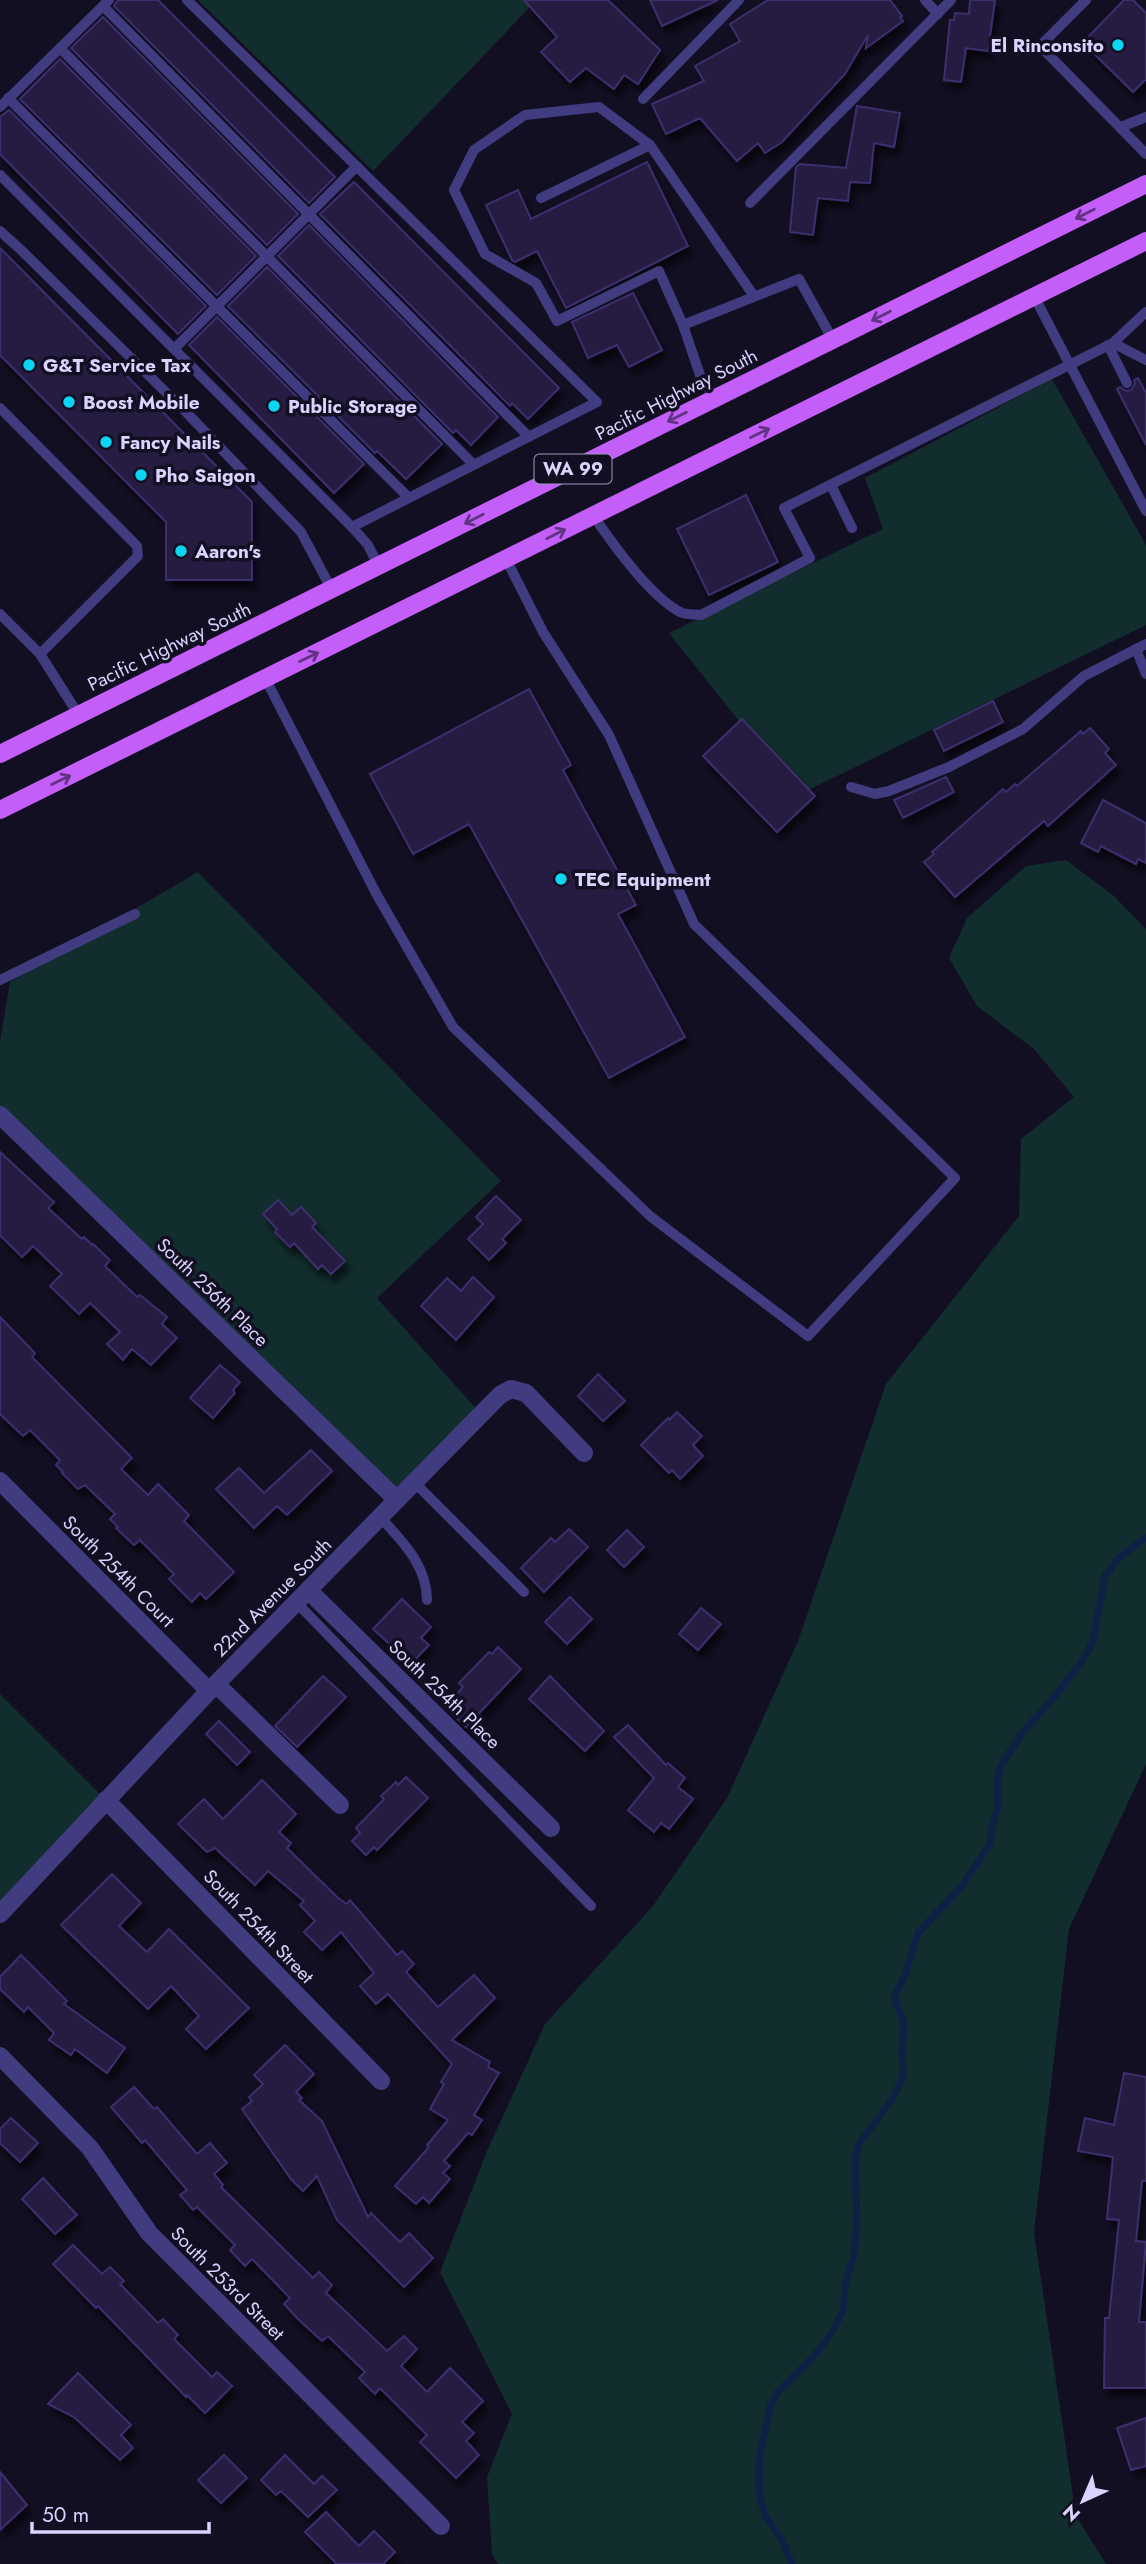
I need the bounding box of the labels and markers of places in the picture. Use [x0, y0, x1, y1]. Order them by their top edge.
place label: El Rinconsito [991, 32, 1104, 59]
marker: El Rinconsito [1110, 37, 1126, 53]
place label: G&T Service Tax [43, 352, 191, 379]
marker: G&T Service Tax [21, 357, 37, 373]
place label: Boost Mobile [83, 389, 200, 416]
place label: Public Storage [288, 393, 417, 420]
marker: Boost Mobile [61, 394, 77, 410]
marker: Public Storage [266, 398, 282, 414]
place label: Fancy Nails [120, 429, 221, 456]
marker: Fancy Nails [98, 434, 114, 450]
place label: Pho Saigon [155, 462, 256, 489]
marker: Pho Saigon [133, 467, 149, 483]
place label: Aaron's [194, 538, 261, 565]
marker: Aaron's [173, 543, 189, 559]
place label: TEC Equipment [575, 866, 711, 893]
marker: TEC Equipment [553, 871, 569, 887]

